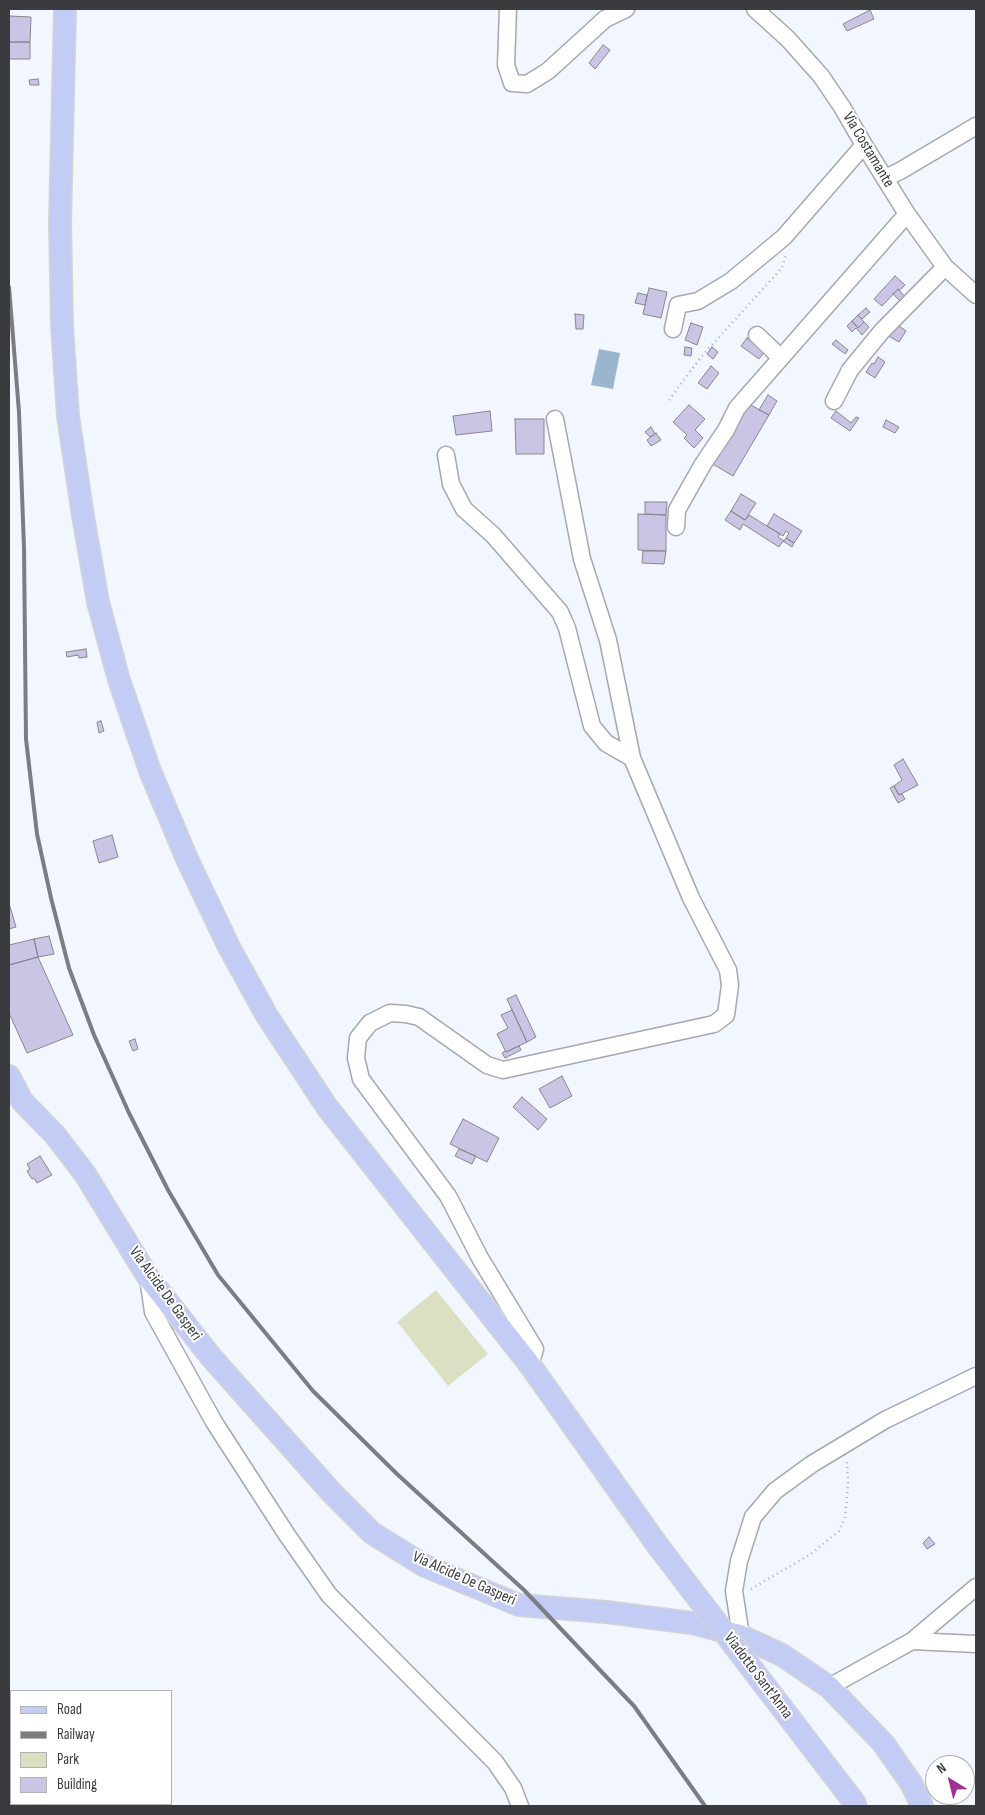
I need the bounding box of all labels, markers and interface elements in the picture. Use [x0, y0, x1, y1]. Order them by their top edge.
street label: Via Costamante [838, 109, 898, 191]
street label: Via Alcide De Gasperi [125, 1243, 205, 1345]
street label: Via Alcide De Gasperi [409, 1548, 519, 1610]
street label: Viadotto Sant'Anna [719, 1629, 797, 1723]
legend [10, 1690, 172, 1805]
text: Road [57, 1700, 82, 1719]
text: Railway [57, 1725, 95, 1744]
text: Park [57, 1750, 79, 1769]
north arrow [925, 1755, 975, 1805]
text: N [933, 1759, 949, 1777]
text: Building [57, 1775, 97, 1794]

